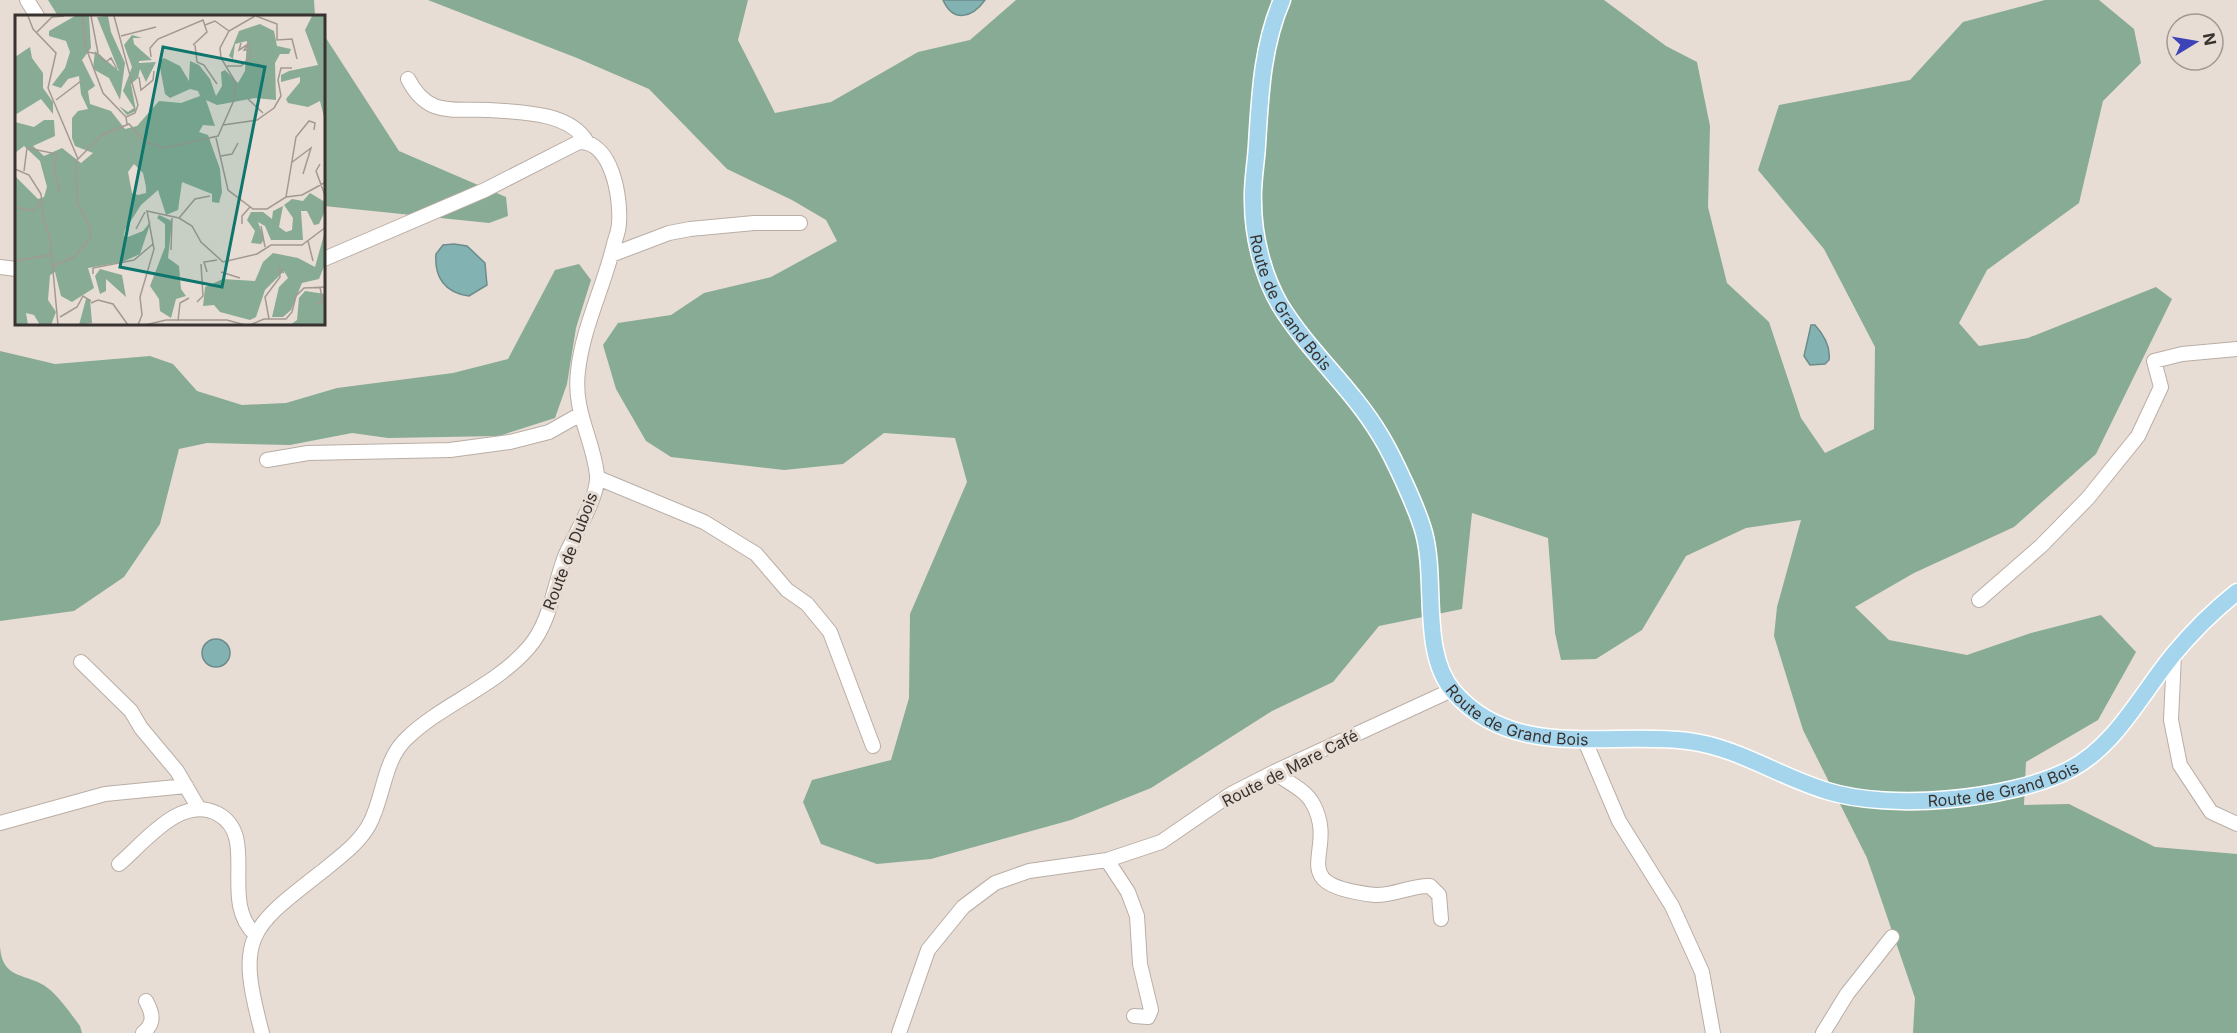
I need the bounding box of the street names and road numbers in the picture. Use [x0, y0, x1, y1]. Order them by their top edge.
street label: Route de Grand Bois [1246, 233, 1336, 375]
street label: Route de Dubois [538, 489, 602, 613]
street label: Route de Grand Bois [1442, 680, 1589, 749]
street label: Route de Mare Café [1219, 725, 1361, 811]
street label: Route de Grand Bois [1927, 757, 2082, 811]

